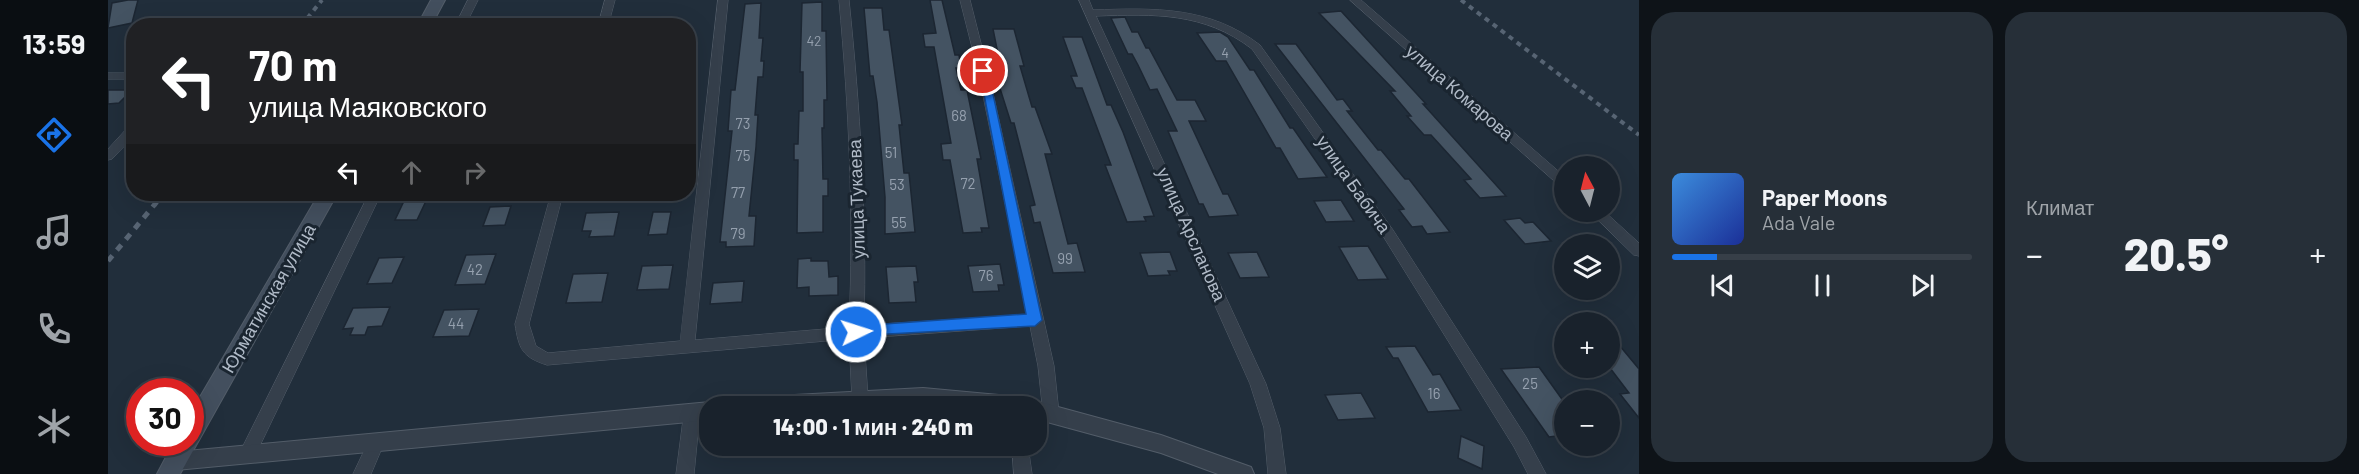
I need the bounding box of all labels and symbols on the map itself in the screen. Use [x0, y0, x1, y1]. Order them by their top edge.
house number: 42 [806, 32, 822, 49]
street label: улица Комарова [1402, 39, 1519, 145]
house number: 4 [1221, 44, 1229, 61]
pin [957, 45, 1008, 96]
house number: 68 [951, 106, 967, 124]
house number: 73 [736, 114, 750, 132]
street label: улица Бабича [1312, 131, 1396, 238]
street label: улица Тукаева [843, 138, 869, 259]
house number: 51 [885, 143, 897, 161]
house number: 75 [736, 146, 750, 164]
north arrow [1554, 156, 1620, 222]
street label: улица Арсланова [1153, 164, 1232, 305]
house number: 72 [960, 174, 976, 192]
house number: 53 [889, 175, 905, 193]
house number: 77 [731, 183, 745, 201]
house number: 55 [891, 213, 907, 231]
street label: Юрматинская улица [216, 219, 320, 376]
house number: 79 [731, 224, 745, 242]
house number: 99 [1057, 249, 1073, 267]
house number: 42 [467, 260, 483, 278]
house number: 76 [979, 266, 993, 284]
position arrow [824, 300, 888, 364]
house number: 44 [448, 314, 464, 332]
house number: 25 [1522, 374, 1538, 392]
speed limit sign: 30 [126, 378, 204, 456]
house number: 16 [1428, 384, 1440, 402]

